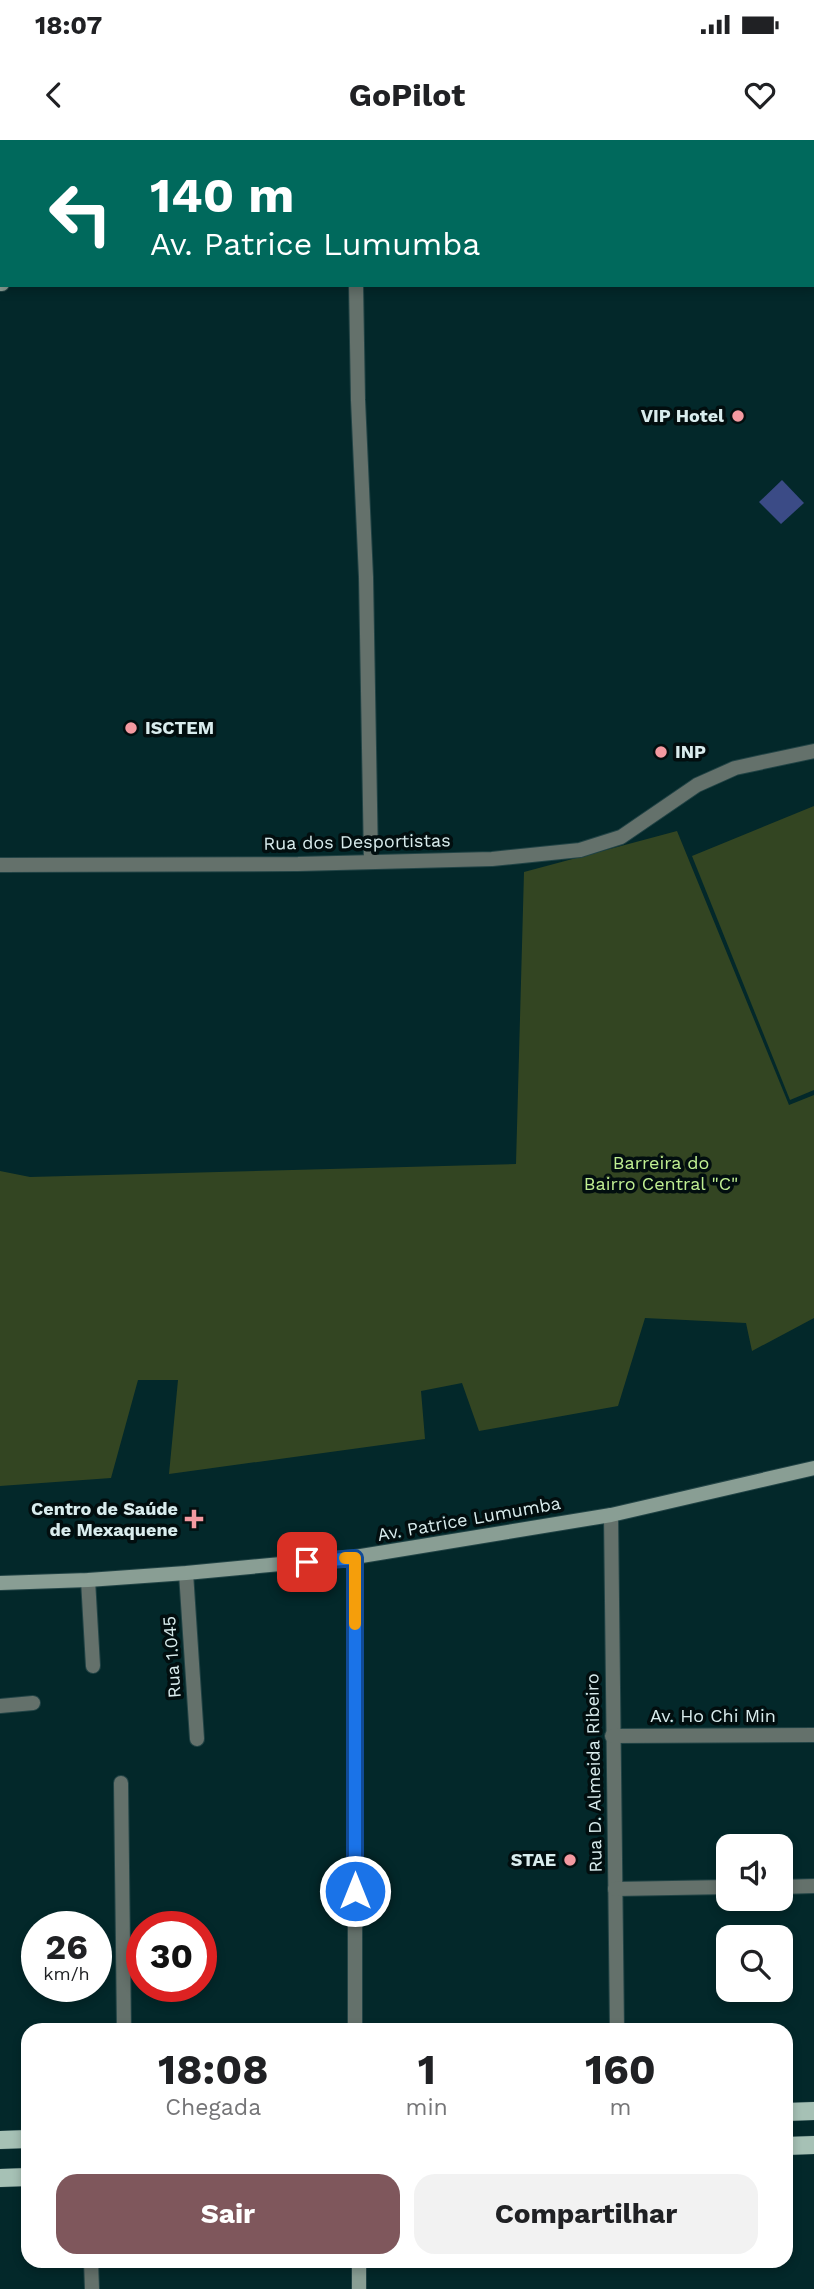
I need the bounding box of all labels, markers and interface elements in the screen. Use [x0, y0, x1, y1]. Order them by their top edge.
text: 18:07 [35, 10, 102, 40]
icon: back [35, 76, 73, 114]
text: GoPilot [349, 76, 465, 114]
icon: heart [741, 76, 779, 114]
text: 140 m [150, 166, 294, 224]
icon: left [35, 168, 126, 259]
text: Av. Patrice Lumumba [150, 225, 480, 263]
place label: VIP Hotel [641, 405, 724, 426]
marker: VIP Hotel [730, 408, 746, 424]
place label: ISCTEM [145, 717, 214, 738]
marker: ISCTEM [123, 720, 139, 736]
place label: INP [675, 741, 706, 762]
marker: INP [653, 744, 669, 760]
street label: Rua dos Desportistas [263, 829, 451, 854]
park label: Barreira do Bairro Central "C" [584, 1152, 738, 1194]
street label: Av. Patrice Lumumba [376, 1492, 562, 1545]
place label: Centro de Saúde de Mexaquene [31, 1498, 178, 1540]
marker: Centro de Saúde de Mexaquene [184, 1509, 204, 1529]
pin [277, 1532, 337, 1592]
icon: arrive [288, 1543, 326, 1581]
street label: Rua 1.045 [158, 1615, 185, 1699]
street label: Rua D. Almeida Ribeiro [581, 1673, 606, 1873]
street label: Av. Ho Chi Min [650, 1705, 776, 1726]
map controls [716, 1834, 793, 2002]
button: sound [716, 1834, 793, 1911]
place label: STAE [511, 1849, 556, 1870]
marker: STAE [562, 1852, 578, 1868]
position arrow [318, 1854, 392, 1928]
speed limit sign: 30 [126, 1911, 217, 2002]
button: search [716, 1925, 793, 2002]
text: 26 [45, 1926, 88, 1968]
text: km/h [43, 1963, 90, 1984]
text: 18:08 [158, 2045, 269, 2094]
text: 1 [418, 2045, 436, 2094]
text: 160 [585, 2045, 656, 2094]
text: Chegada [165, 2094, 261, 2121]
text: min [406, 2094, 448, 2121]
text: m [609, 2094, 631, 2121]
button: Sair [56, 2174, 400, 2254]
button: Compartilhar [414, 2174, 758, 2254]

